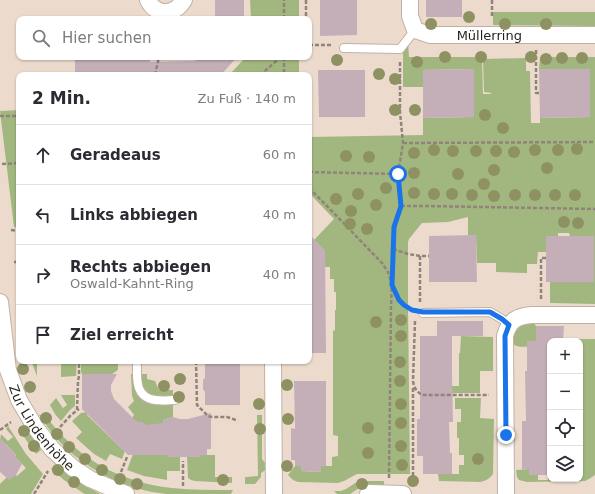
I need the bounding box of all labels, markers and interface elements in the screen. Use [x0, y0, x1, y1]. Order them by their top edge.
search box [16, 16, 312, 60]
icon: search [30, 27, 52, 49]
street label: Müllerring [457, 28, 522, 43]
text: Hier suchen [62, 29, 151, 47]
text: 2 Min. [32, 88, 91, 108]
text: Zu Fuß · 140 m [198, 91, 296, 106]
icon: ahead [32, 144, 54, 166]
text: Geradeaus [70, 146, 161, 164]
text: 60 m [263, 147, 296, 162]
route start [389, 165, 407, 183]
icon: left [32, 204, 54, 226]
text: Links abbiegen [70, 206, 198, 224]
text: 40 m [263, 207, 296, 222]
text: Rechts abbiegen [70, 258, 211, 276]
icon: right [32, 264, 54, 286]
text: 40 m [263, 267, 296, 282]
text: Oswald-Kahnt-Ring [70, 276, 194, 291]
icon: arrive [32, 324, 54, 346]
text: Ziel erreicht [70, 326, 174, 344]
map controls [547, 338, 583, 482]
button: + [547, 338, 583, 374]
button: − [547, 374, 583, 410]
street label: Zur Lindenhöhe [6, 383, 77, 474]
button: locate [547, 410, 583, 446]
route end [497, 426, 515, 444]
button: layers [547, 446, 583, 482]

